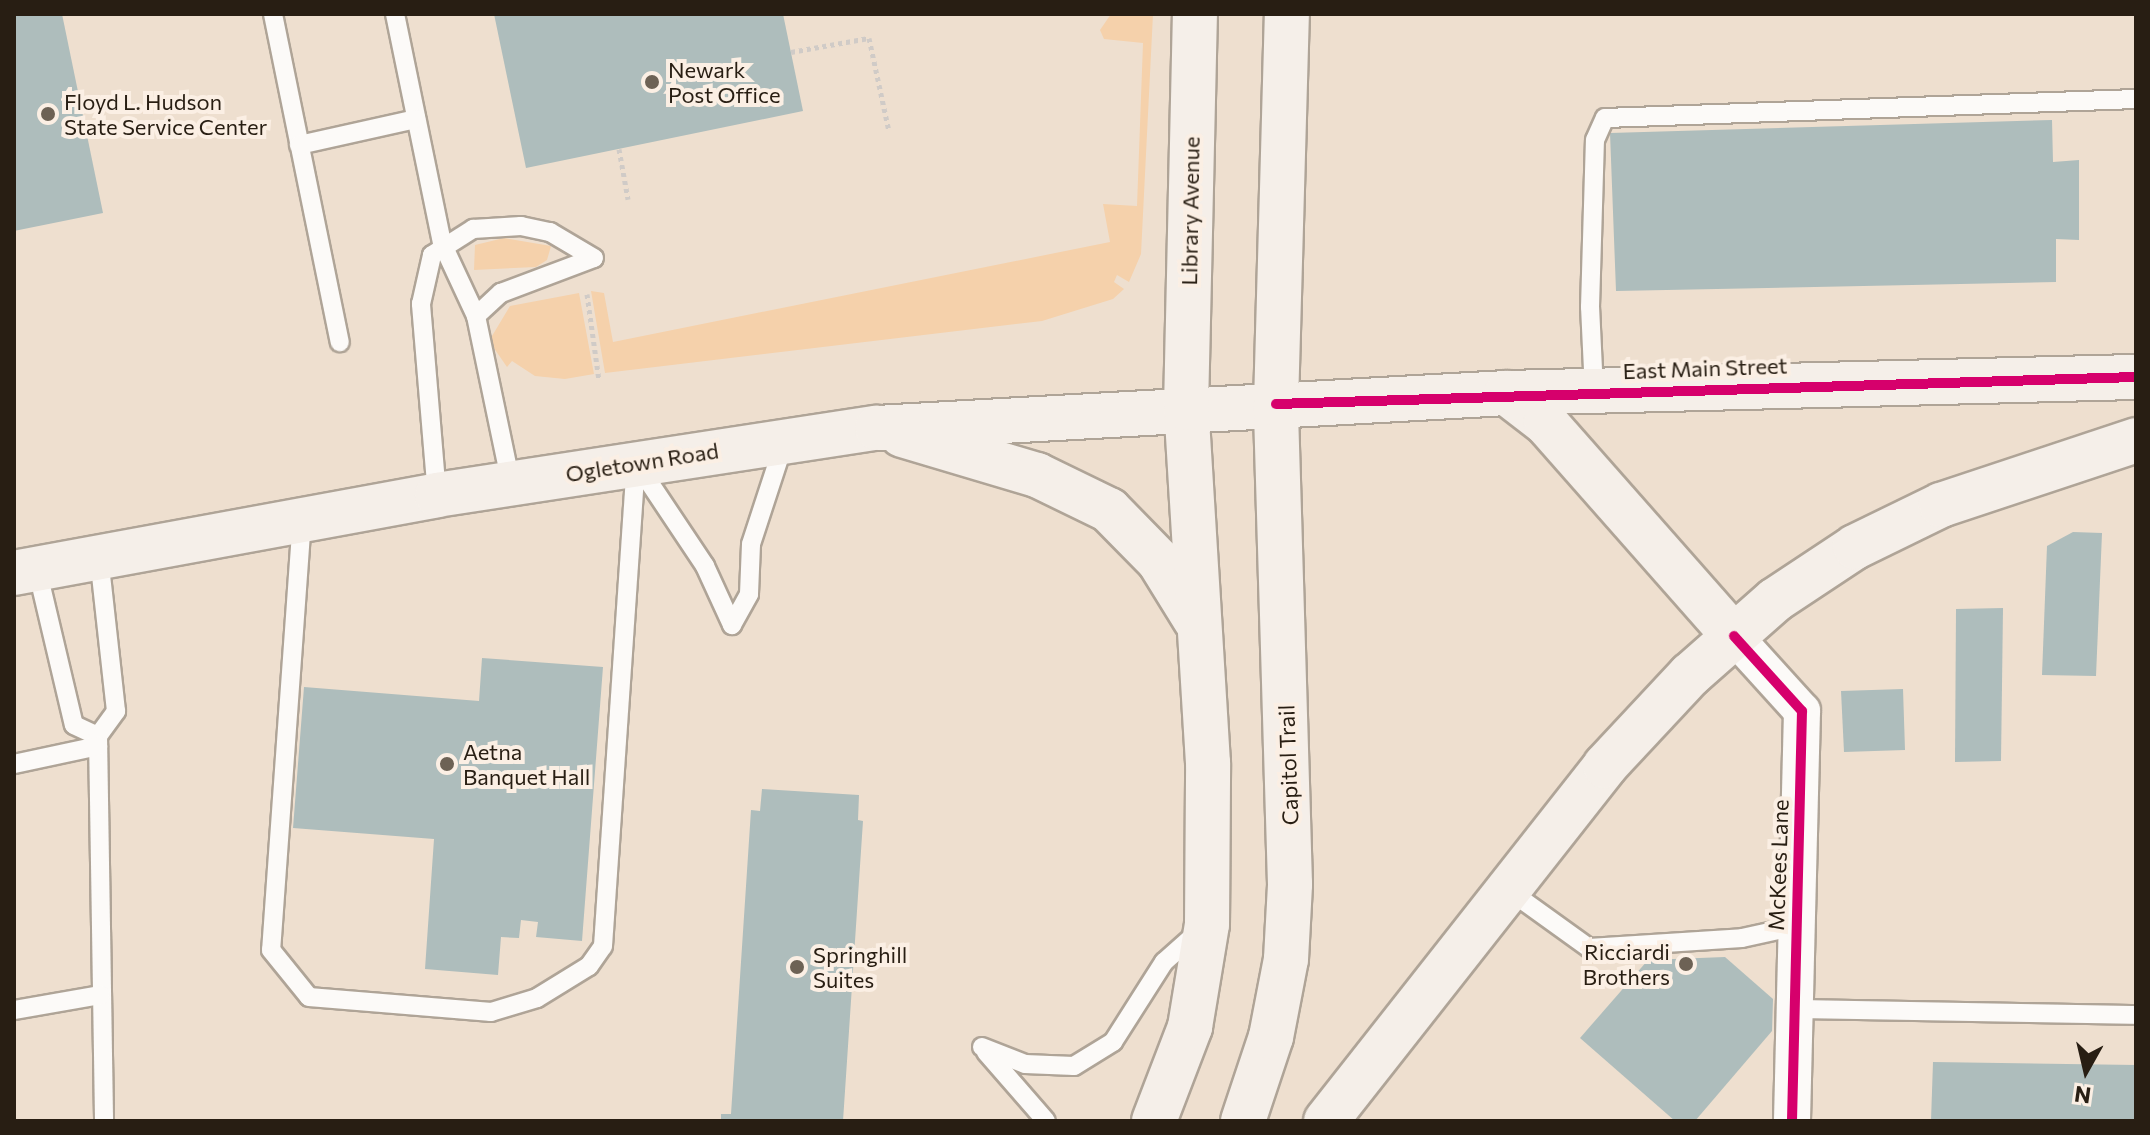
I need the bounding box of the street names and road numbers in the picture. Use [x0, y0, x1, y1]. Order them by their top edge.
street label: Library Avenue [1176, 136, 1204, 286]
street label: East Main Street [1622, 352, 1788, 384]
street label: Ogletown Road [564, 437, 720, 487]
street label: Capitol Trail [1273, 704, 1303, 826]
street label: McKees Lane [1763, 799, 1793, 931]

